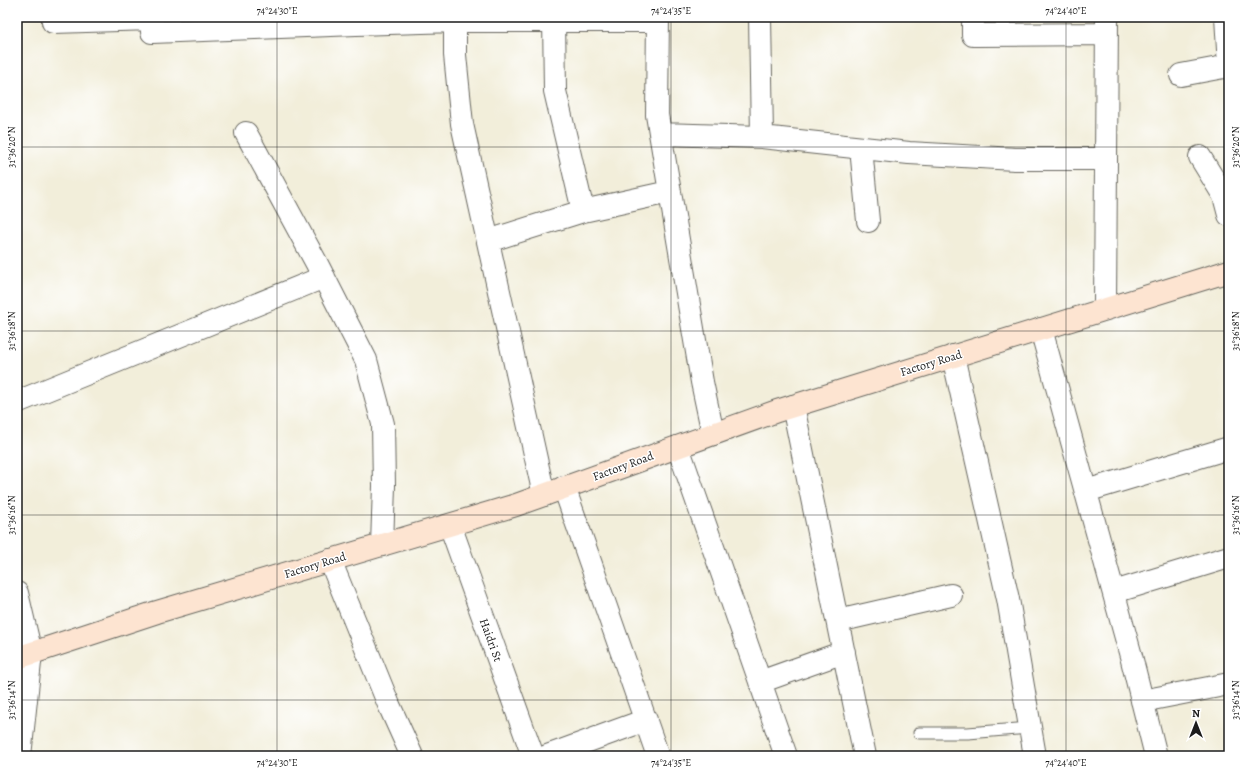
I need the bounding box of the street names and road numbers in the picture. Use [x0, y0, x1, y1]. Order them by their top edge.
street label: Factory Road [898, 346, 964, 380]
street label: Factory Road [590, 447, 656, 484]
street label: Factory Road [282, 548, 348, 582]
street label: Haidri St [476, 616, 506, 664]

